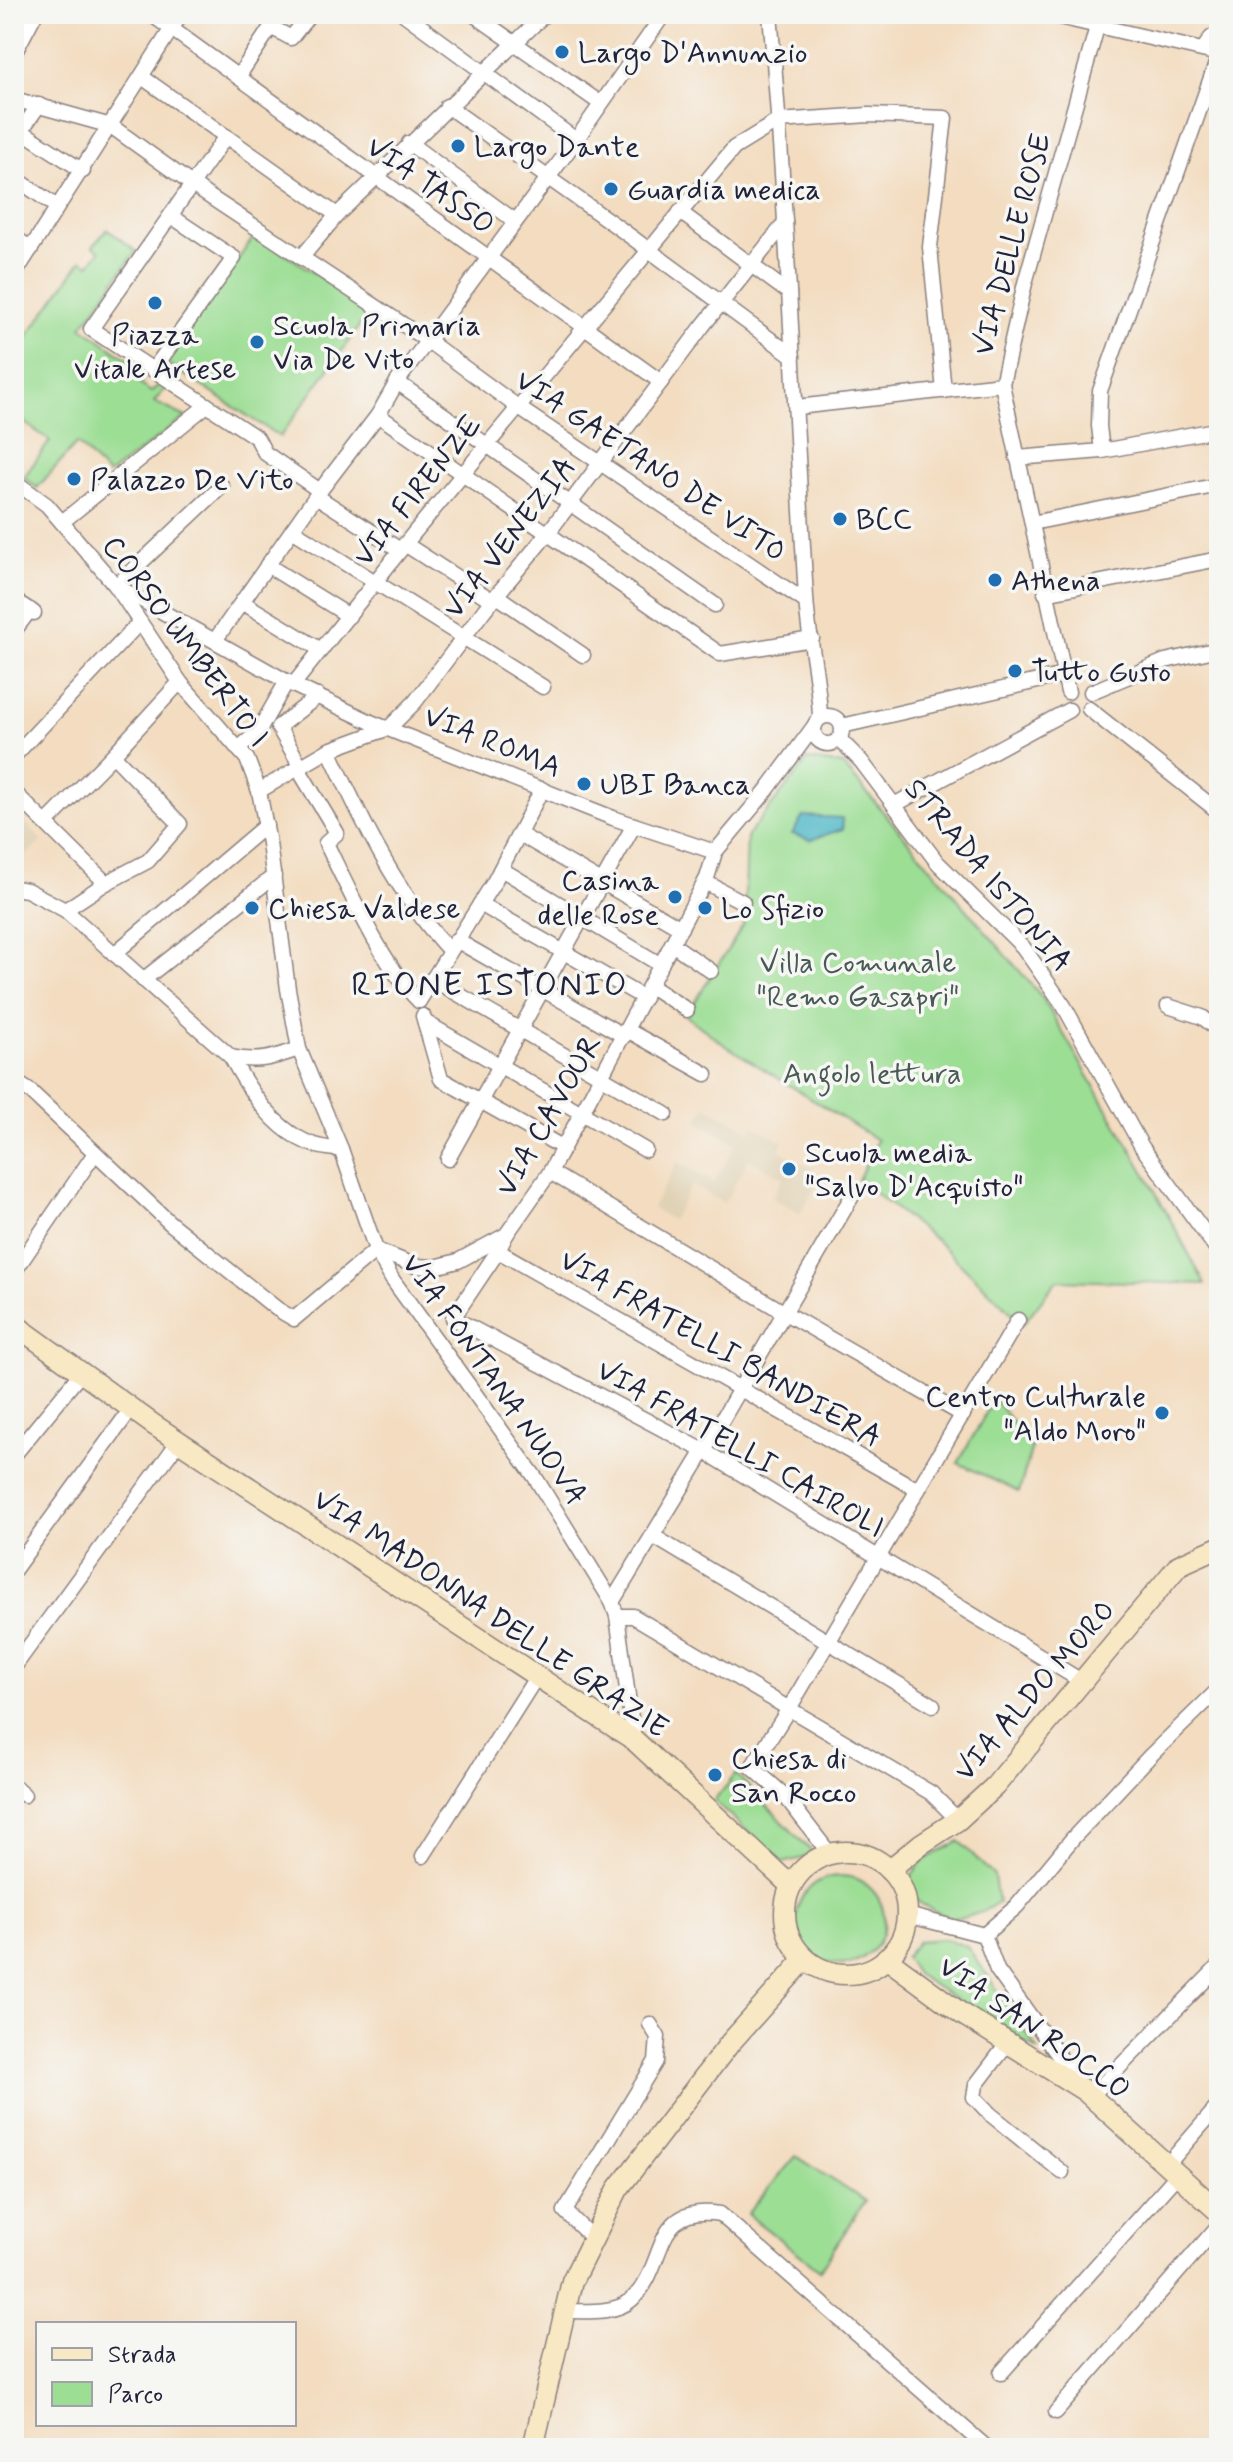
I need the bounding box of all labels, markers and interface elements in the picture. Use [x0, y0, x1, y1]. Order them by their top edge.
place label: Largo D'Annunzio [578, 34, 807, 75]
marker: Largo D'Annunzio [553, 43, 571, 61]
street label: VIA TASSO [358, 128, 502, 245]
place label: Largo Dante [474, 128, 640, 169]
street label: VIA DELLE ROSE [964, 129, 1061, 360]
marker: Largo Dante [449, 137, 467, 155]
place label: Guardia medica [627, 171, 821, 210]
marker: Guardia medica [602, 180, 620, 198]
marker: Piazza Vitale Artese [146, 294, 164, 312]
place label: Scuola Primaria Via De Vito [273, 307, 481, 380]
place label: Piazza Vitale Artese [74, 316, 236, 389]
marker: Scuola Primaria Via De Vito [248, 333, 266, 351]
street label: VIA GAETANO DE VITO [507, 361, 793, 571]
street label: VIA FIRENZE [345, 407, 491, 575]
street label: VIA VENEZIA [435, 449, 586, 627]
place label: Palazzo De Vito [90, 461, 294, 500]
marker: Palazzo De Vito [65, 470, 83, 488]
place label: BCC [856, 501, 912, 540]
marker: BCC [831, 510, 849, 528]
street label: CORSO UMBERTO I [93, 528, 277, 755]
place label: Athena [1011, 562, 1100, 601]
marker: Athena [986, 571, 1004, 589]
place label: Tutto Gusto [1031, 653, 1171, 692]
marker: Tutto Gusto [1006, 662, 1024, 680]
street label: VIA ROMA [418, 697, 567, 788]
place label: UBI Banca [600, 766, 750, 805]
street label: STRADA ISTONIA [895, 771, 1081, 981]
marker: UBI Banca [575, 775, 593, 793]
place label: Casina delle Rose [537, 862, 660, 935]
marker: Casina delle Rose [666, 888, 684, 906]
place label: Chiesa Valdese [268, 890, 460, 929]
place label: Lo Sfizio [721, 890, 824, 929]
marker: Chiesa Valdese [243, 899, 261, 917]
marker: Lo Sfizio [696, 899, 714, 917]
park label: Villa Comunale "Remo Gasapri" [757, 944, 959, 1017]
district label: RIONE ISTONIO [351, 963, 629, 1008]
street label: VIA CAVOUR [487, 1028, 611, 1204]
park label: Angolo lettura [783, 1055, 961, 1097]
place label: Scuola media "Salvo D'Acquisto" [805, 1134, 1023, 1207]
marker: Scuola media "Salvo D'Acquisto" [780, 1160, 798, 1178]
street label: VIA FRATELLI BANDIERA [552, 1241, 888, 1458]
street label: VIA FONTANA NUOVA [392, 1246, 595, 1513]
street label: VIA FRATELLI CAIROLI [589, 1351, 891, 1548]
place label: Centro Culturale "Aldo Moro" [925, 1378, 1146, 1451]
marker: Centro Culturale "Aldo Moro" [1153, 1404, 1171, 1422]
street label: VIA MADONNA DELLE GRAZIE [305, 1481, 675, 1748]
street label: VIA ALDO MORO [946, 1592, 1124, 1790]
place label: Chiesa di San Rocco [731, 1740, 857, 1813]
marker: Chiesa di San Rocco [706, 1766, 724, 1784]
street label: VIA SAN ROCCO [930, 1947, 1138, 2109]
legend [36, 2322, 296, 2426]
text: Strada [108, 2340, 177, 2371]
text: Parco [108, 2380, 163, 2411]

